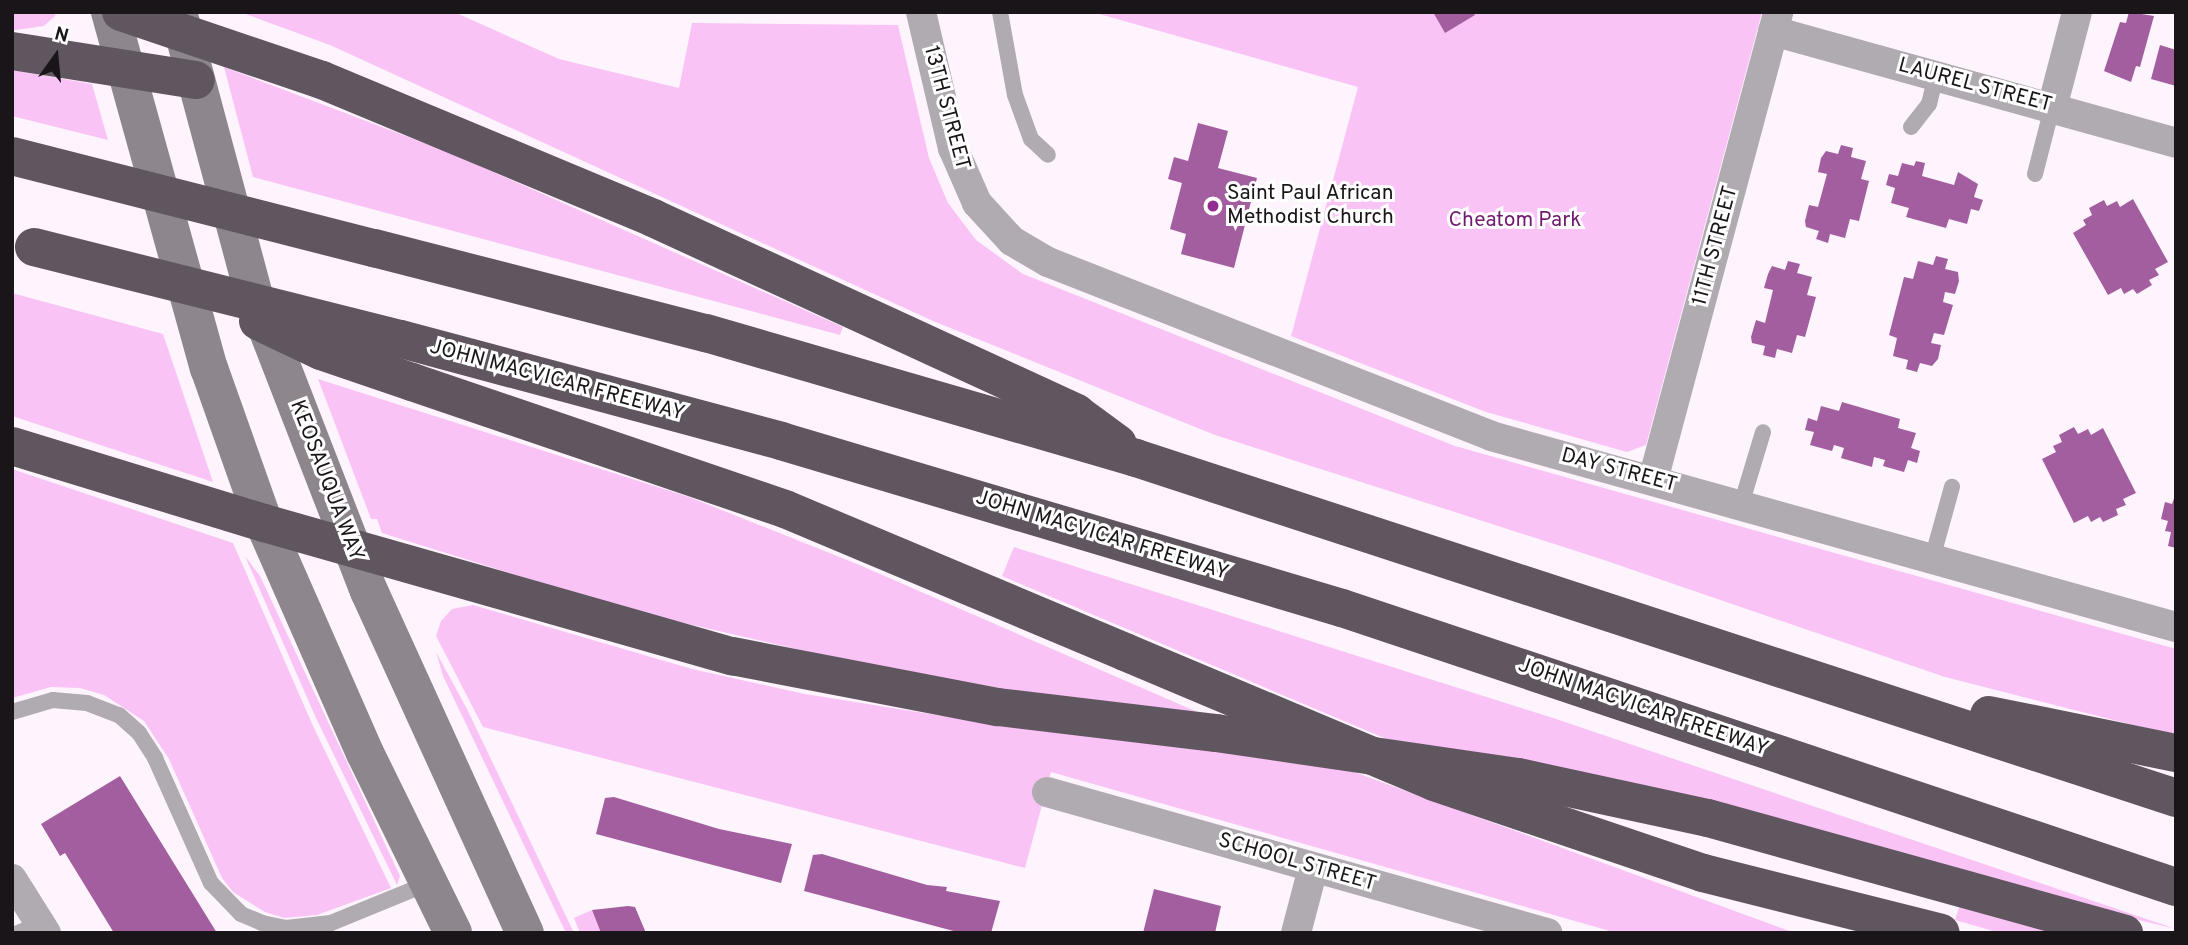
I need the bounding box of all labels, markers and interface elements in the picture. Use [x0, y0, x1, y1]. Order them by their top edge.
north arrow [21, 21, 91, 91]
text: N [52, 22, 71, 49]
street label: 13TH STREET [917, 43, 975, 173]
street label: LAUREL STREET [1895, 53, 2055, 119]
place label: Saint Paul African Methodist Church [1227, 181, 1394, 231]
street label: 11TH STREET [1688, 183, 1744, 309]
marker: Saint Paul African Methodist Church [1205, 198, 1221, 214]
park label: Cheatom Park [1448, 208, 1582, 234]
street label: JOHN MACVICAR FREEWAY [427, 335, 687, 427]
street label: KEOSAUQUA WAY [283, 396, 369, 566]
street label: DAY STREET [1558, 443, 1680, 499]
street label: JOHN MACVICAR FREEWAY [973, 486, 1231, 586]
street label: JOHN MACVICAR FREEWAY [1515, 653, 1771, 763]
street label: SCHOOL STREET [1215, 828, 1379, 898]

